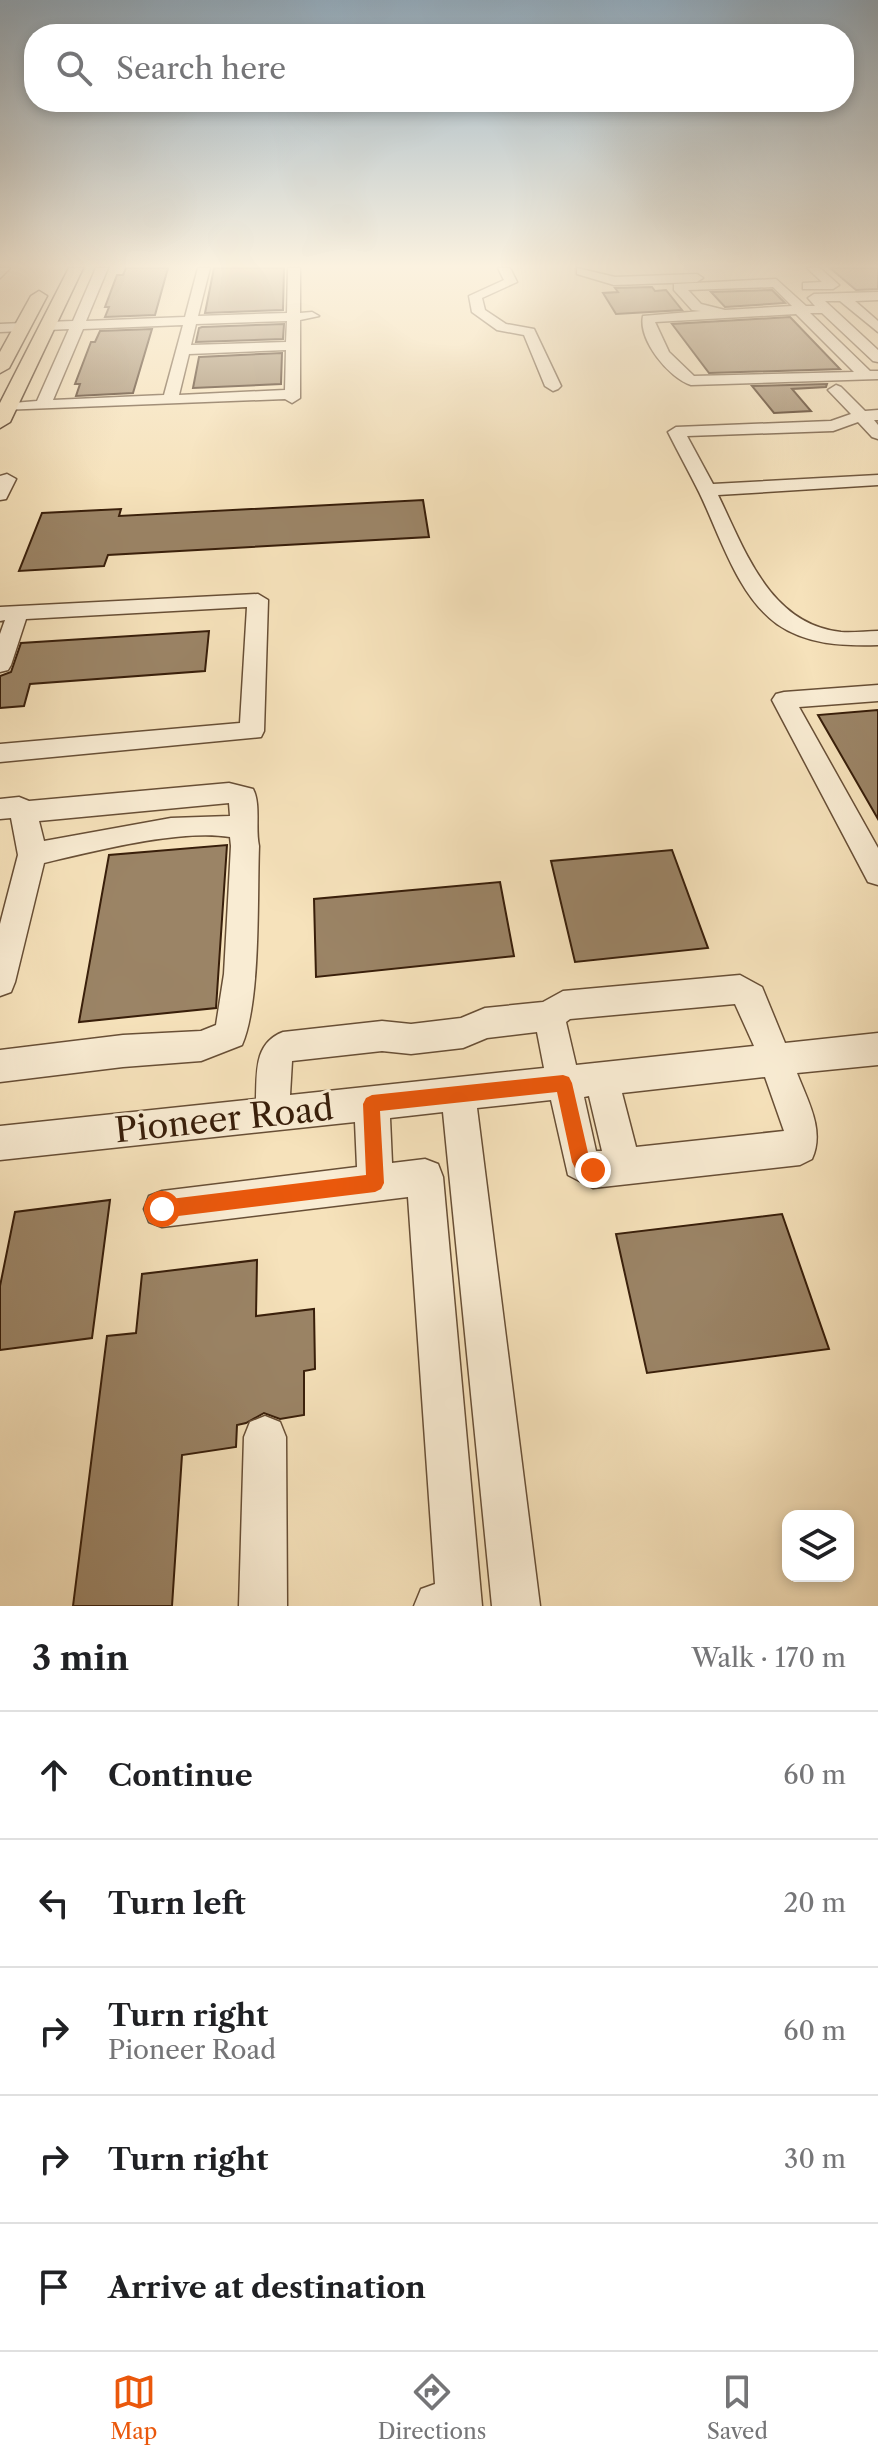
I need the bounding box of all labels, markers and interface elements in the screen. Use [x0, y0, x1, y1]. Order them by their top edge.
search box [24, 24, 854, 112]
icon: search [52, 46, 96, 90]
text: Search here [116, 50, 286, 87]
street label: Pioneer Road [113, 1087, 335, 1151]
route end [575, 1152, 611, 1188]
route start [144, 1191, 180, 1227]
map controls [782, 1510, 854, 1582]
button: layers [782, 1510, 854, 1582]
text: 3 min [32, 1637, 129, 1679]
text: Walk · 170 m [691, 1642, 846, 1674]
icon: ahead [32, 1753, 76, 1797]
text: Continue [108, 1757, 253, 1794]
text: 60 m [783, 1759, 846, 1791]
icon: left [32, 1881, 76, 1925]
text: Turn left [108, 1885, 245, 1922]
text: 20 m [783, 1887, 846, 1919]
text: Turn right [108, 1997, 268, 2034]
icon: right [32, 2009, 76, 2053]
text: 60 m [783, 2015, 846, 2047]
text: Pioneer Road [108, 2034, 276, 2066]
icon: right [32, 2137, 76, 2181]
text: Turn right [108, 2141, 268, 2178]
text: 30 m [784, 2143, 846, 2175]
icon: arrive [32, 2265, 76, 2309]
text: Arrive at destination [108, 2269, 426, 2306]
tab: Map [110, 2370, 157, 2445]
tab: Directions [378, 2370, 486, 2445]
tab: Saved [707, 2370, 768, 2445]

